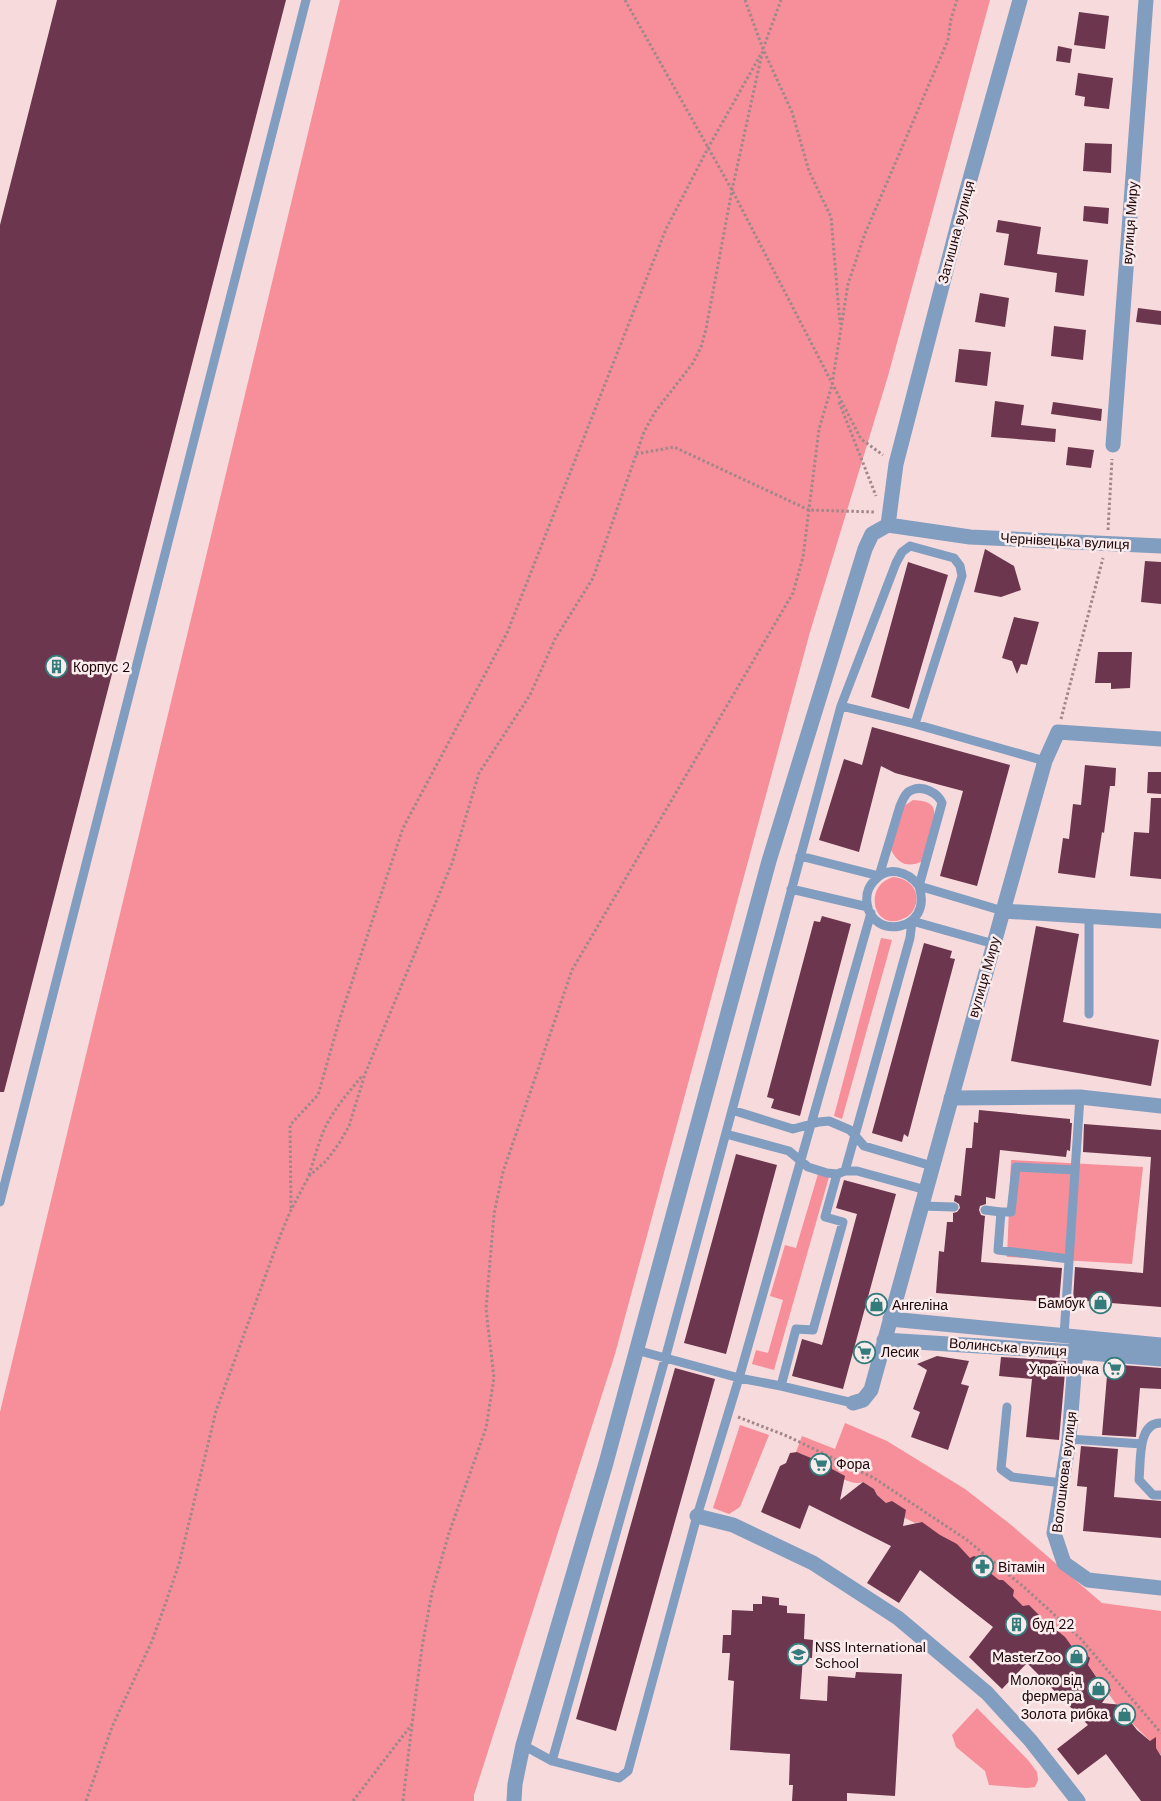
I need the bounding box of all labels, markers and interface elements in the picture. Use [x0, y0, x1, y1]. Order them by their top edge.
street label: Затишна вулиця [934, 178, 978, 286]
street label: вулиця Миру [1118, 181, 1142, 265]
street label: Чернівецька вулиця [1000, 529, 1130, 553]
building icon: Корпус 2 [45, 655, 69, 679]
place label: Корпус 2 [73, 658, 130, 676]
street label: вулиця Миру [964, 935, 1004, 1019]
shop icon: Бамбук [1089, 1291, 1113, 1315]
shop icon: Ангеліна [864, 1293, 888, 1317]
place label: Бамбук [1038, 1294, 1086, 1312]
place label: Ангеліна [892, 1296, 948, 1314]
street label: Волинська вулиця [948, 1334, 1068, 1360]
supermarket icon: Лесик [853, 1340, 877, 1364]
place label: Лесик [881, 1343, 920, 1361]
supermarket icon: Україночка [1103, 1357, 1127, 1381]
place label: Україночка [1028, 1360, 1099, 1378]
street label: Волошкова вулиця [1048, 1410, 1080, 1534]
supermarket icon: Фора [808, 1452, 832, 1476]
place label: Фора [836, 1455, 870, 1473]
pharmacy icon: Вітамін [970, 1555, 994, 1579]
place label: Вітамін [998, 1558, 1045, 1576]
building icon: буд 22 [1004, 1612, 1028, 1636]
place label: буд 22 [1032, 1615, 1074, 1633]
place label: NSS International School [815, 1638, 926, 1672]
school or university icon: NSS International School [787, 1643, 811, 1667]
shop icon: MasterZoo [1065, 1645, 1089, 1669]
place label: MasterZoo [992, 1648, 1061, 1666]
place label: Молоко від фермера [1010, 1671, 1082, 1705]
shop icon: Молоко від фермера [1086, 1676, 1110, 1700]
shop icon: Золота рибка [1112, 1702, 1136, 1726]
place label: Золота рибка [1021, 1705, 1108, 1723]

